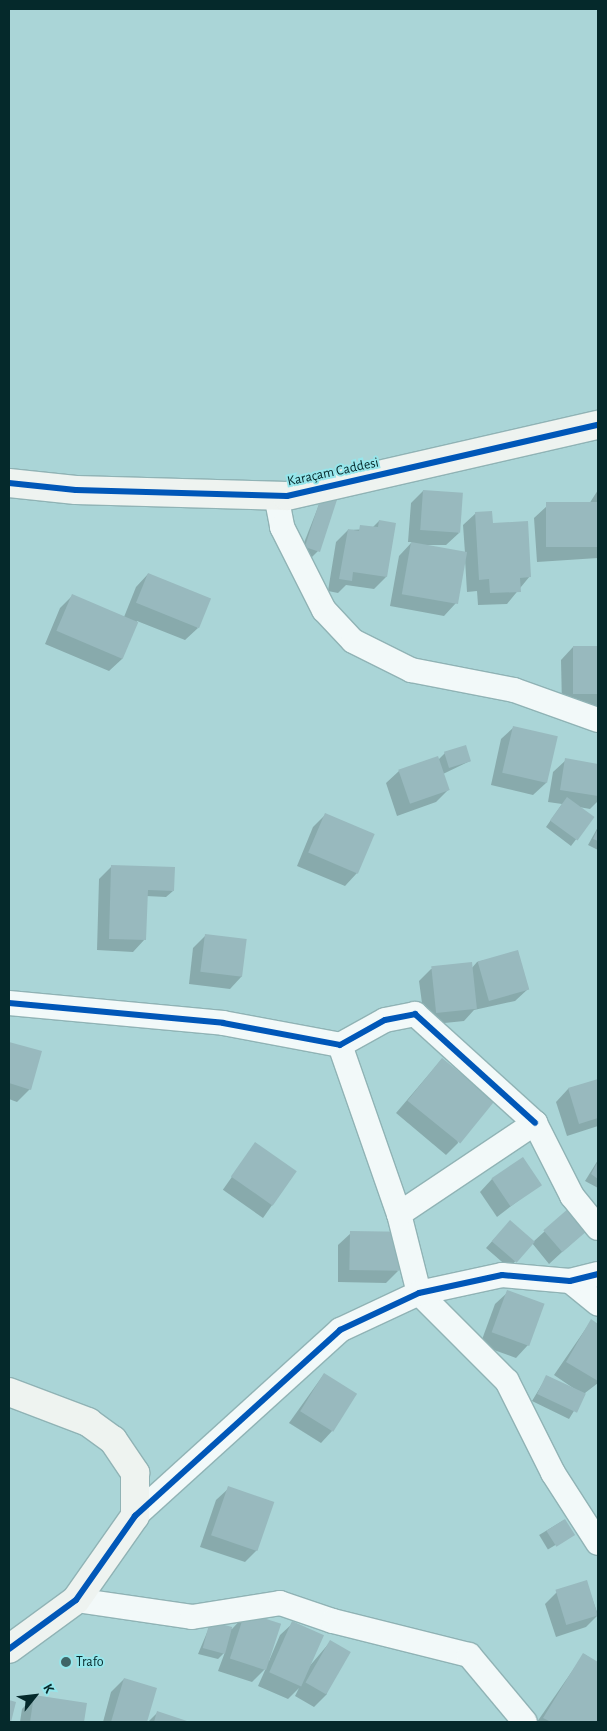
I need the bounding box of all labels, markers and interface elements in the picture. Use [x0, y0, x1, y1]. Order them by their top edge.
street label: Karaçam Caddesi [286, 454, 380, 490]
place label: Trafo [76, 1654, 104, 1670]
marker: Trafo [60, 1656, 72, 1668]
north arrow [10, 1671, 60, 1721]
text: K [40, 1682, 56, 1696]

